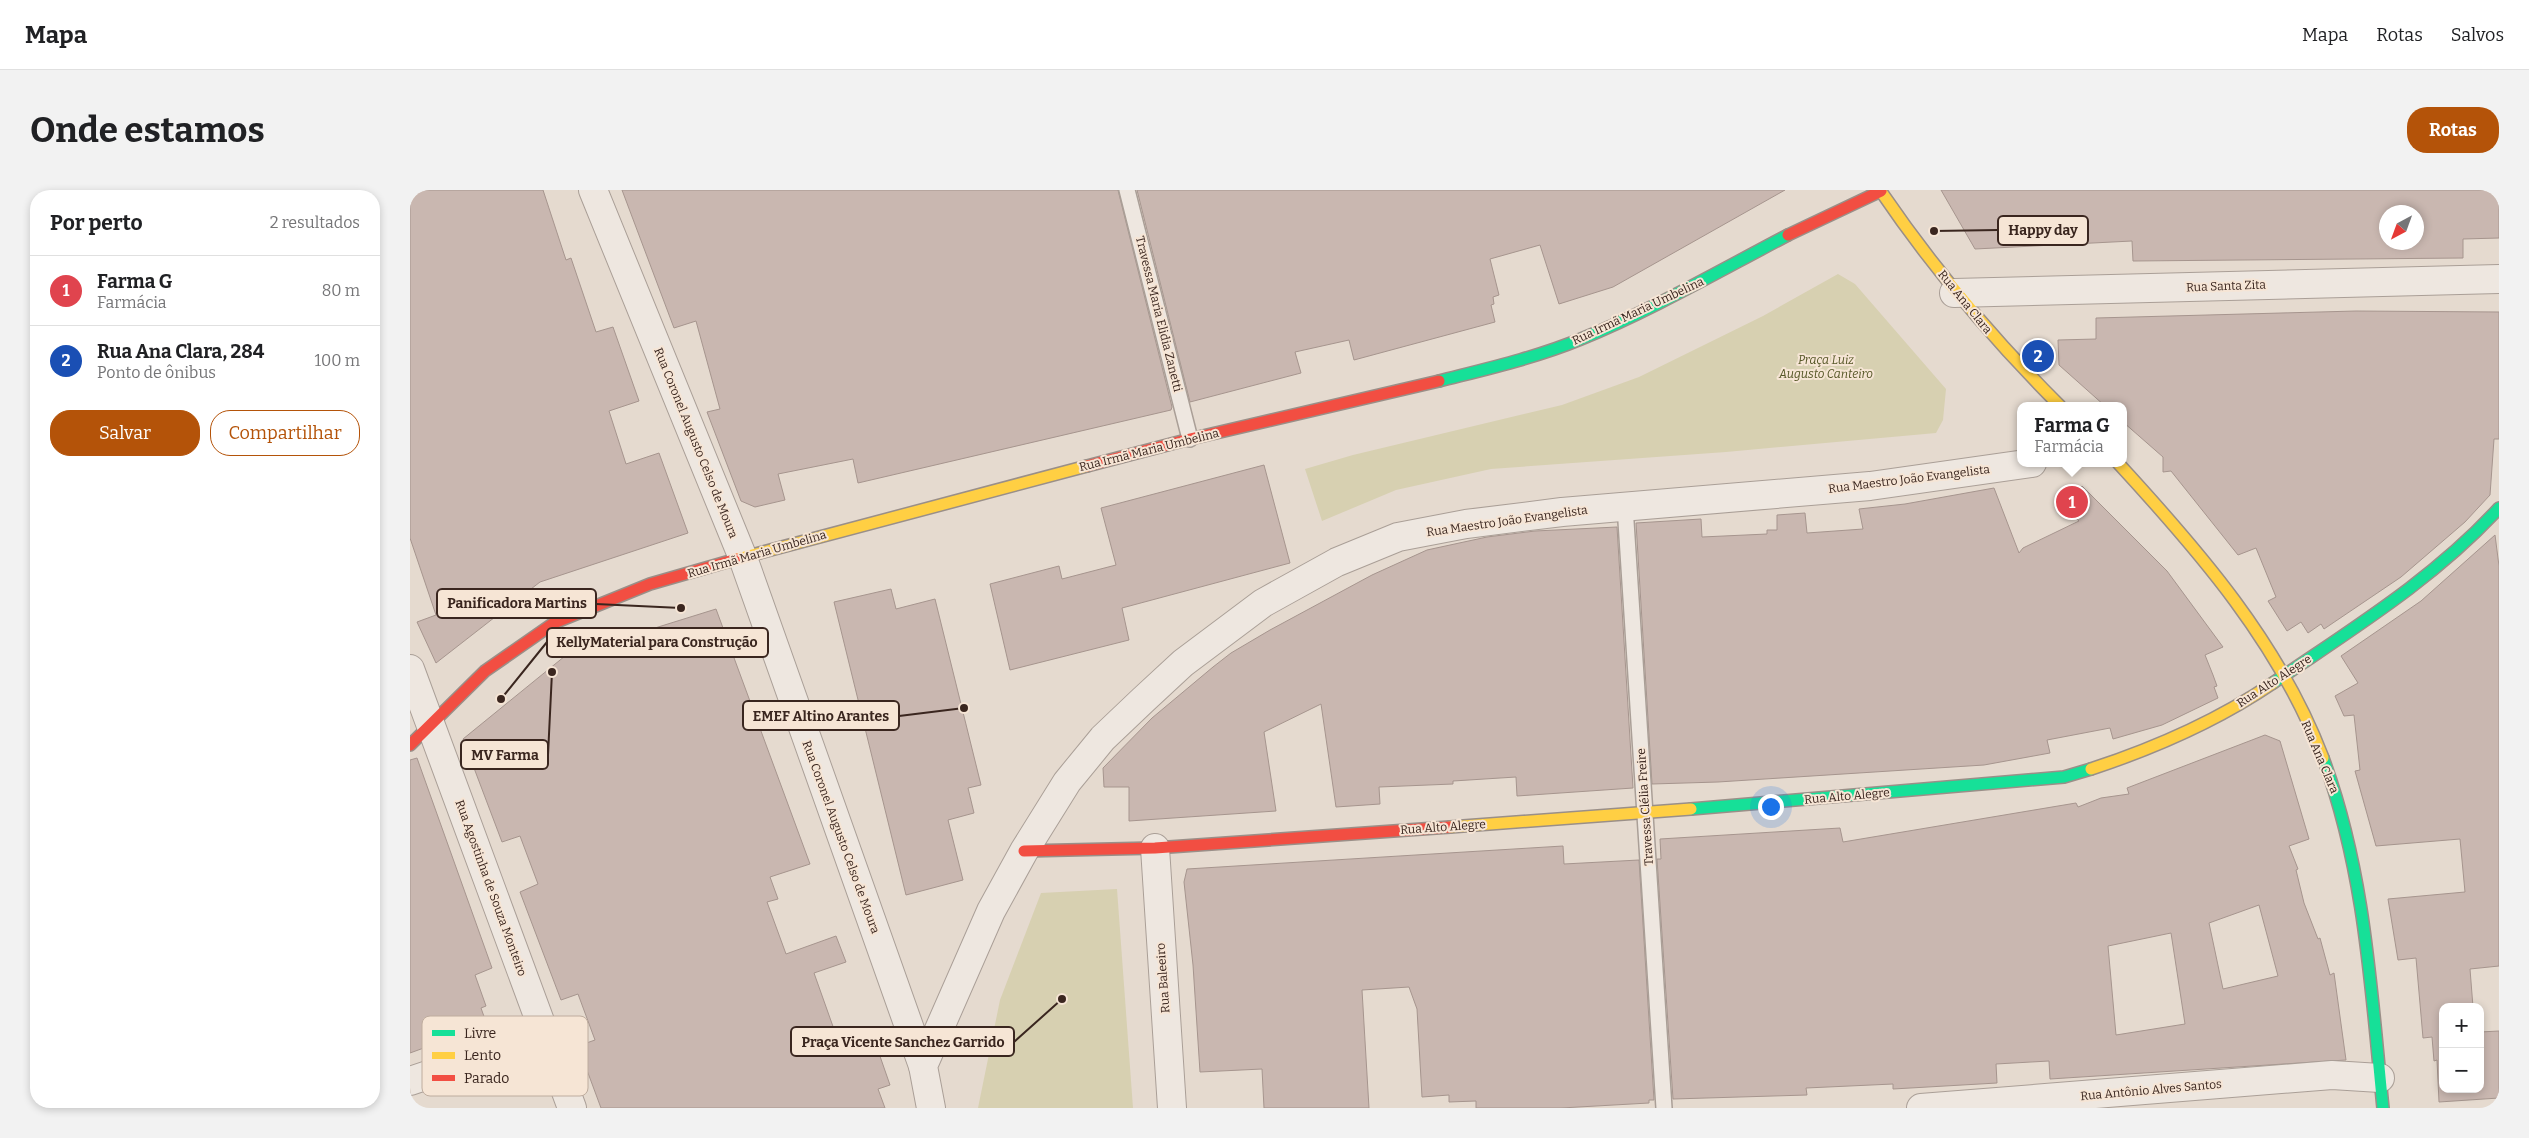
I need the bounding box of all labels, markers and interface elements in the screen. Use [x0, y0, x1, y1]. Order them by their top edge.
text: Mapa [25, 21, 87, 49]
text: Mapa [2302, 24, 2348, 46]
text: Rotas [2376, 24, 2423, 46]
text: Salvos [2451, 24, 2504, 46]
button: Rotas [2407, 107, 2499, 153]
text: Onde estamos [30, 109, 265, 151]
north arrow [2379, 205, 2424, 250]
text: Por perto [50, 210, 143, 236]
text: 2 resultados [270, 213, 360, 232]
callout: Happy day [1998, 216, 2088, 245]
text: Happy day [2008, 222, 2078, 239]
street label: Travessa Maria Elidia Zanetti [1133, 235, 1185, 394]
street label: Rua Ana Clara [1935, 267, 1995, 337]
text: Farma G [97, 270, 172, 293]
street label: Rua Irmã Maria Umbelina [1570, 274, 1706, 348]
street label: Rua Santa Zita [2186, 278, 2267, 294]
text: 1 [63, 281, 69, 300]
text: 80 m [322, 281, 360, 300]
text: Farmácia [97, 293, 166, 312]
pin: 2 [2022, 337, 2054, 375]
text: Rua Ana Clara, 284 [97, 340, 264, 363]
street label: Rua Coronel Augusto Celso de Moura [651, 346, 741, 541]
text: 2 [61, 351, 71, 370]
text: 100 m [315, 351, 360, 370]
park label: Praça Luiz Augusto Canteiro [1778, 353, 1873, 381]
text: Ponto de ônibus [97, 363, 216, 382]
popup [2017, 402, 2127, 467]
button: Salvar [50, 410, 200, 456]
button: Compartilhar [210, 410, 360, 456]
text: Farma G [2034, 414, 2110, 437]
street label: Rua Irmã Maria Umbelina [1078, 426, 1221, 474]
text: Farmácia [2034, 437, 2104, 456]
street label: Rua Maestro João Evangelista [1827, 462, 1991, 496]
pin: 1 [2056, 483, 2088, 521]
street label: Rua Maestro João Evangelista [1425, 503, 1589, 539]
street label: Rua Irmã Maria Umbelina [686, 527, 828, 581]
callout: Panificadora Martins [437, 589, 596, 618]
text: Panificadora Martins [447, 595, 587, 612]
callout: KellyMaterial para Construção [547, 628, 768, 657]
text: KellyMaterial para Construção [556, 634, 758, 651]
street label: Rua Alto Alegre [2234, 652, 2314, 710]
callout: EMEF Altino Arantes [743, 701, 899, 730]
text: EMEF Altino Arantes [753, 708, 889, 725]
street label: Rua Ana Clara [2298, 719, 2342, 796]
street label: Rua Coronel Augusto Celso de Moura [800, 739, 883, 936]
callout: MV Farma [461, 740, 548, 769]
text: MV Farma [471, 747, 539, 764]
street label: Travessa Clélia Freire [1634, 748, 1656, 866]
street label: Rua Alto Alegre [1804, 785, 1890, 807]
your location [1758, 794, 1784, 820]
street label: Rua Agostinha de Souza Monteiro [452, 798, 530, 978]
street label: Rua Alto Alegre [1400, 817, 1486, 837]
street label: Rua Baleeiro [1154, 942, 1172, 1014]
map controls [2439, 1003, 2484, 1093]
button: + [2439, 1003, 2484, 1048]
legend [422, 1016, 588, 1096]
text: Livre [464, 1025, 496, 1042]
callout: Praça Vicente Sanchez Garrido [791, 1027, 1014, 1056]
text: Praça Vicente Sanchez Garrido [801, 1034, 1005, 1051]
text: Lento [464, 1047, 501, 1064]
button: − [2439, 1048, 2484, 1093]
text: Parado [464, 1070, 509, 1087]
street label: Rua Antônio Alves Santos [2080, 1077, 2222, 1103]

